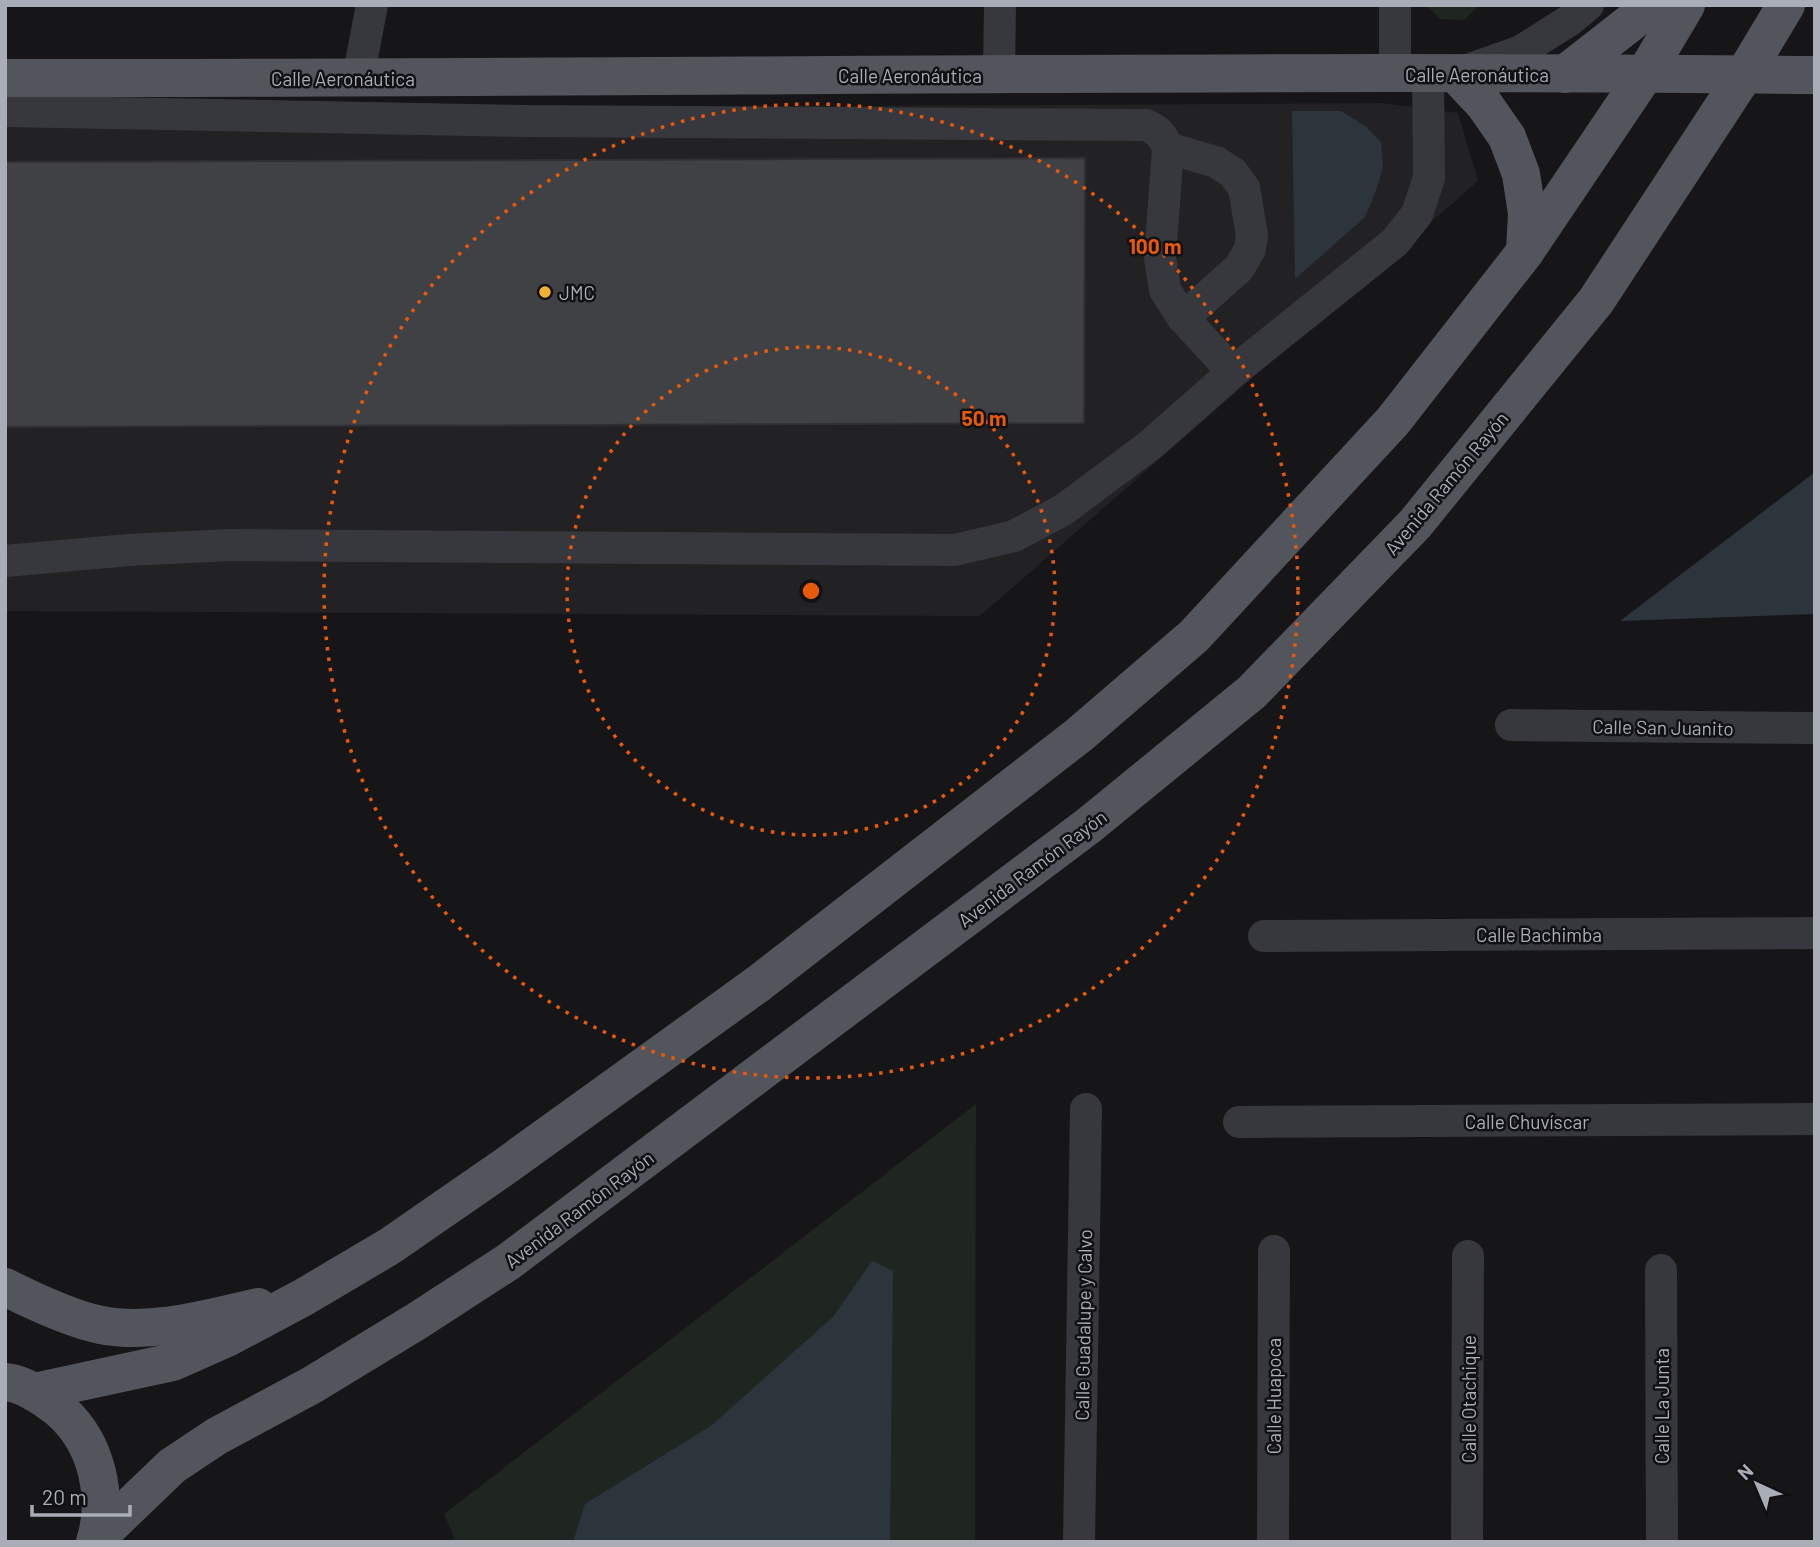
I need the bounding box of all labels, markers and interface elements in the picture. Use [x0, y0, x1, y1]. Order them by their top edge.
street label: Calle Aeronáutica [1405, 63, 1549, 86]
street label: Calle Aeronáutica [838, 64, 982, 87]
street label: Calle Aeronáutica [271, 67, 415, 90]
text: 100 m [1128, 233, 1182, 258]
place label: JMC [559, 281, 595, 304]
marker: JMC [537, 284, 553, 300]
text: 50 m [961, 405, 1007, 430]
street label: Avenida Ramón Rayón [1379, 407, 1513, 559]
centre of rings [799, 579, 823, 603]
street label: Calle San Juanito [1592, 714, 1734, 740]
street label: Avenida Ramón Rayón [953, 805, 1111, 931]
street label: Calle Bachimba [1476, 923, 1602, 946]
street label: Calle Chuvíscar [1465, 1110, 1589, 1133]
street label: Avenida Ramón Rayón [500, 1146, 658, 1272]
street label: Calle Guadalupe y Calvo [1070, 1229, 1096, 1421]
street label: Calle Otachique [1457, 1335, 1480, 1463]
street label: Calle Huapoca [1262, 1338, 1285, 1454]
street label: Calle La Junta [1650, 1348, 1673, 1464]
north arrow [1722, 1449, 1792, 1519]
text: N [1732, 1459, 1757, 1484]
scale bar [32, 1474, 130, 1518]
text: 20 m [42, 1484, 87, 1509]

